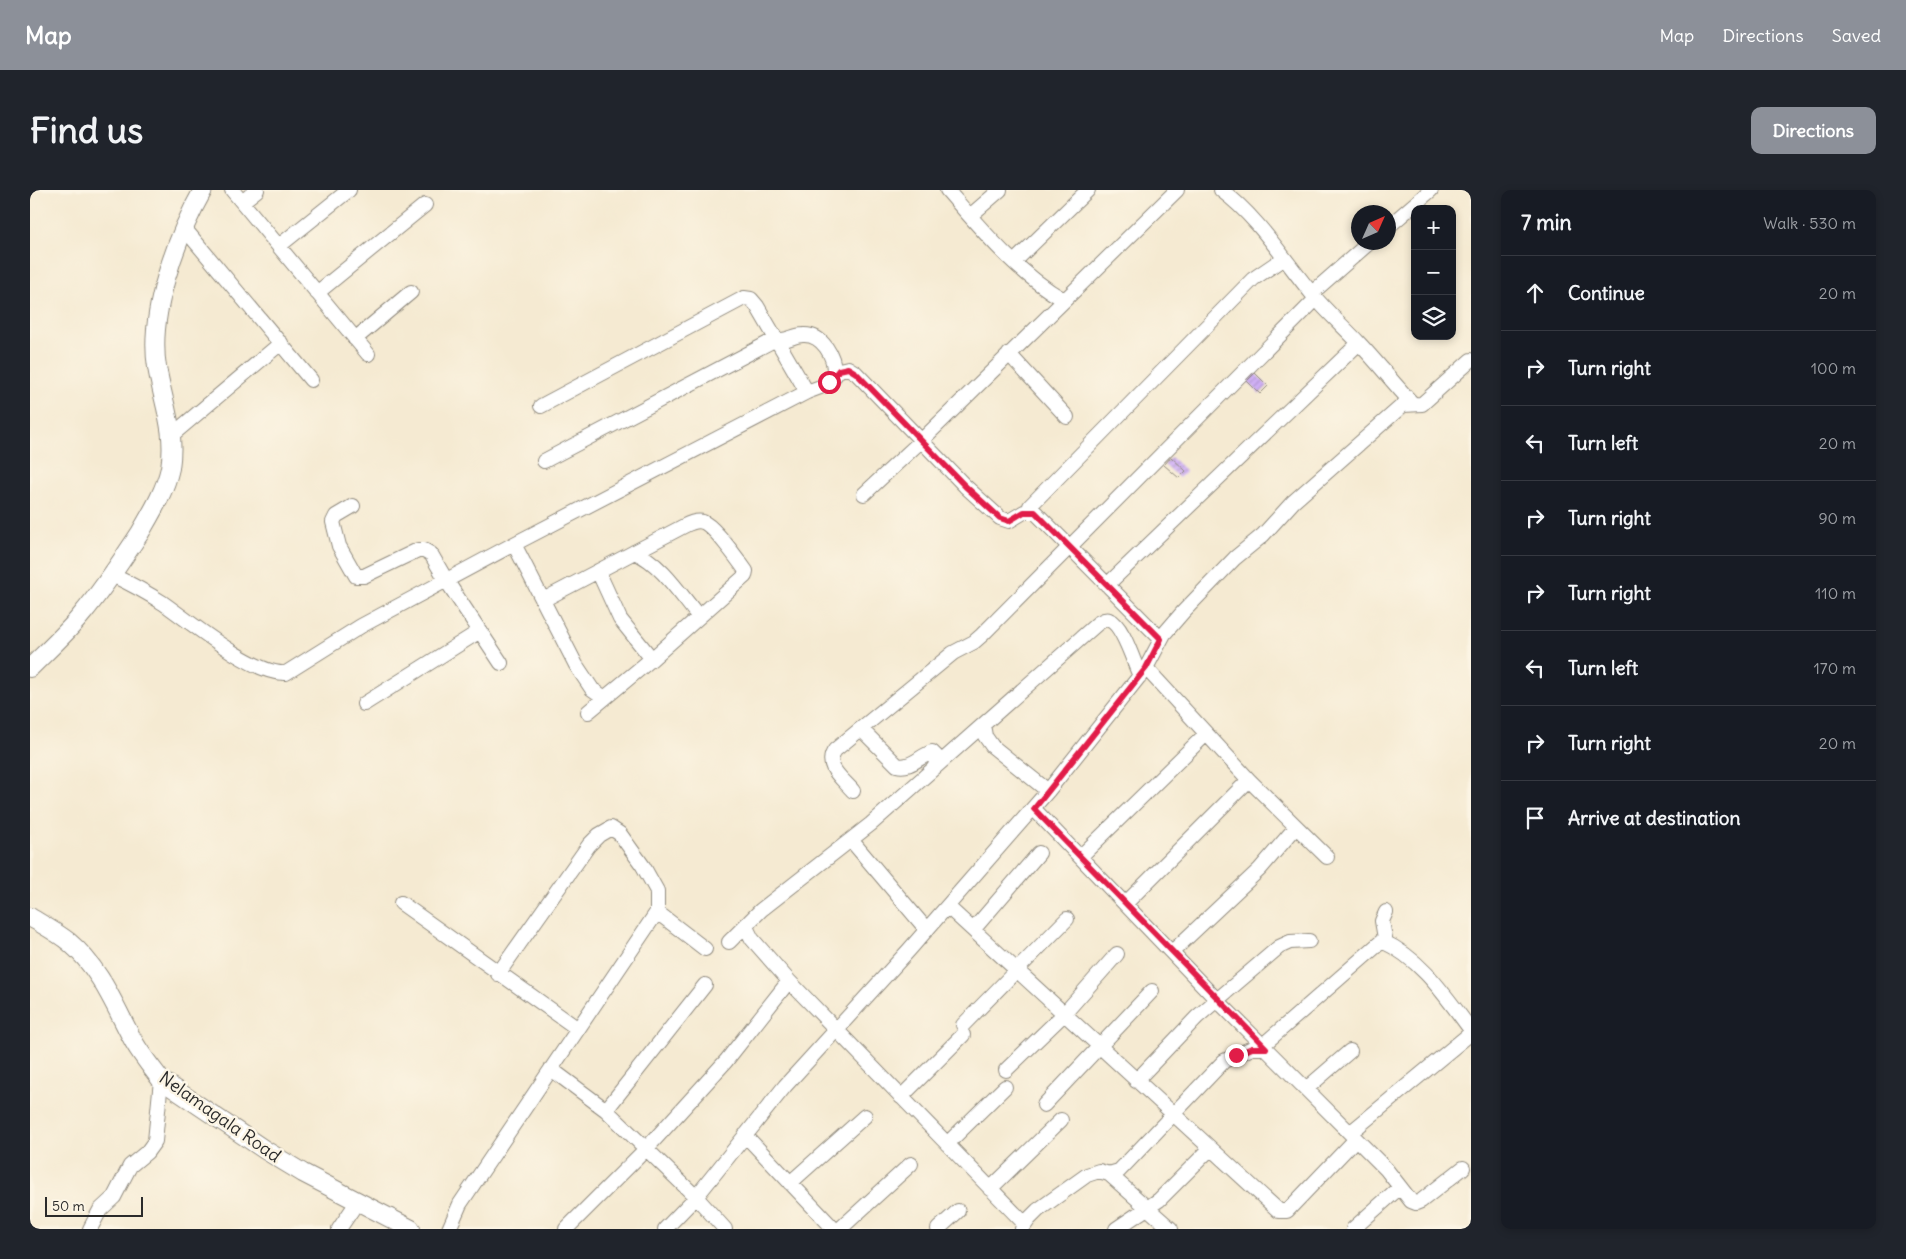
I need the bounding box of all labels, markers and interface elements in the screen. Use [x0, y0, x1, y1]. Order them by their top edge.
text: Map [25, 20, 72, 50]
text: Map [1659, 24, 1694, 47]
text: Directions [1722, 24, 1804, 47]
text: Saved [1832, 24, 1881, 47]
button: Directions [1751, 107, 1876, 154]
text: Find us [30, 108, 143, 152]
north arrow [1351, 205, 1396, 250]
map controls [1411, 205, 1456, 340]
button: + [1411, 205, 1456, 250]
text: 7 min [1521, 209, 1572, 236]
text: Walk · 530 m [1763, 213, 1856, 233]
button: − [1411, 250, 1456, 295]
icon: ahead [1521, 279, 1549, 307]
text: Continue [1568, 281, 1645, 305]
text: 20 m [1819, 283, 1856, 303]
button: layers [1411, 295, 1456, 340]
icon: right [1521, 354, 1549, 382]
text: Turn right [1568, 356, 1651, 380]
text: 100 m [1811, 358, 1856, 378]
route start [818, 371, 841, 394]
icon: left [1521, 429, 1549, 457]
text: Turn left [1568, 431, 1638, 455]
text: 20 m [1819, 433, 1856, 453]
icon: right [1521, 504, 1549, 532]
text: Turn right [1568, 506, 1651, 530]
text: 90 m [1818, 508, 1856, 528]
icon: right [1521, 579, 1549, 607]
text: Turn right [1568, 581, 1651, 605]
text: 110 m [1815, 583, 1856, 603]
icon: left [1521, 654, 1549, 682]
text: Turn left [1568, 656, 1638, 680]
text: 170 m [1813, 658, 1856, 678]
icon: right [1521, 729, 1549, 757]
text: Turn right [1568, 731, 1651, 755]
text: 20 m [1819, 733, 1856, 753]
icon: arrive [1521, 804, 1549, 832]
text: Arrive at destination [1568, 806, 1741, 830]
route end [1225, 1044, 1248, 1067]
street label: Nelamagala Road [155, 1066, 286, 1167]
scale bar [45, 1194, 142, 1217]
text: 50 m [52, 1197, 85, 1215]

